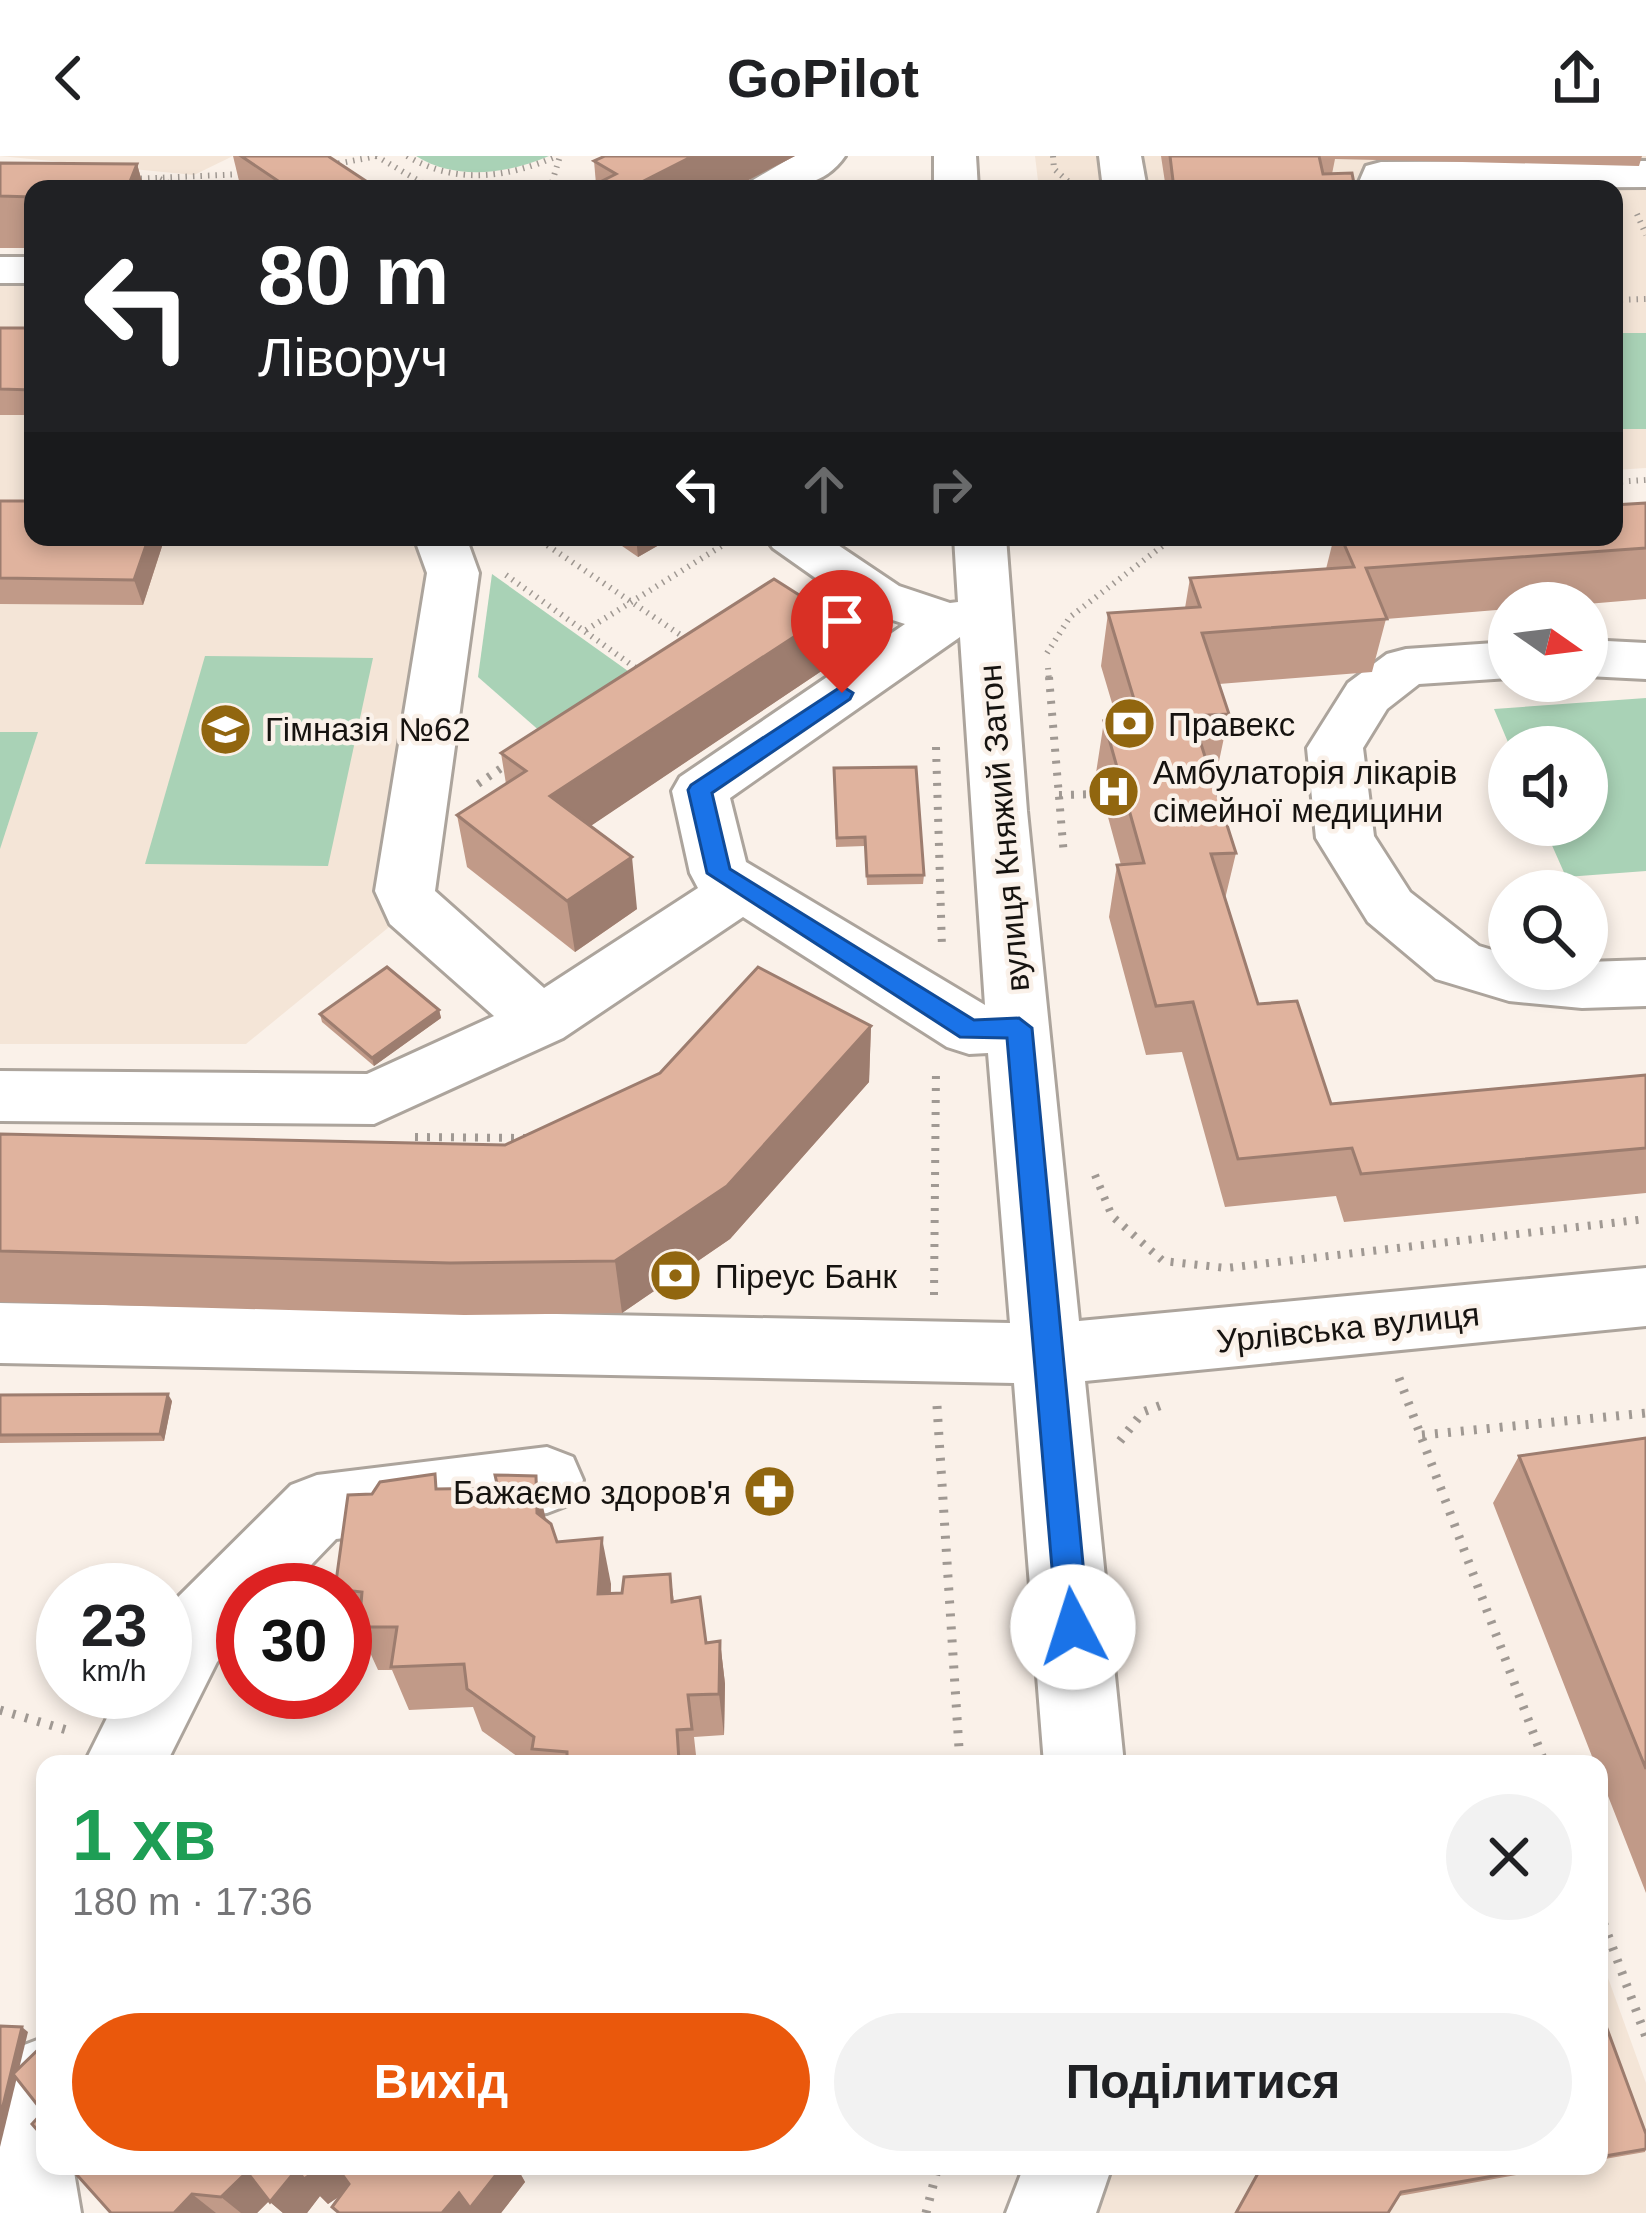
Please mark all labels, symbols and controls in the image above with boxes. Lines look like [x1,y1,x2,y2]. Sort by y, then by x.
icon: back [36,45,102,111]
icon: share [1544,45,1610,111]
text: GoPilot [727,48,919,108]
icon: left [60,228,216,384]
text: 80 m [258,228,449,322]
text: Ліворуч [258,327,448,387]
icon: left [665,456,731,522]
icon: ahead [791,456,857,522]
icon: right [917,456,983,522]
pin [791,570,893,693]
north arrow [1488,582,1608,702]
map controls [1488,582,1608,990]
icon: arrive [809,588,875,654]
street label: вулиця Княжий Затон [971,663,1036,993]
bank icon: Правекс [1101,696,1157,752]
school or university icon: Гімназія №62 [198,701,254,757]
place label: Правекс [1168,706,1295,743]
place label: Гімназія №62 [265,711,471,748]
button: sound [1488,726,1608,846]
place label: Амбулаторія лікарів сімейної медицини [1153,754,1457,829]
hospital icon: Амбулаторія лікарів сімейної медицини [1086,763,1142,819]
button: search [1488,870,1608,990]
bank icon: Піреус Банк [648,1248,704,1304]
place label: Піреус Банк [715,1258,897,1295]
street label: Урлівська вулиця [1215,1295,1481,1360]
pharmacy icon: Бажаємо здоров'я [742,1464,798,1520]
place label: Бажаємо здоров'я [453,1474,731,1511]
speed limit sign: 30 [216,1563,372,1719]
position arrow [1010,1564,1136,1690]
text: 23 [81,1592,147,1659]
text: km/h [81,1654,147,1687]
button: close [1446,1794,1572,1920]
text: 1 хв [72,1795,216,1875]
text: 180 m · 17:36 [72,1880,313,1923]
button: Вихід [72,2013,810,2151]
button: Поділитися [834,2013,1572,2151]

